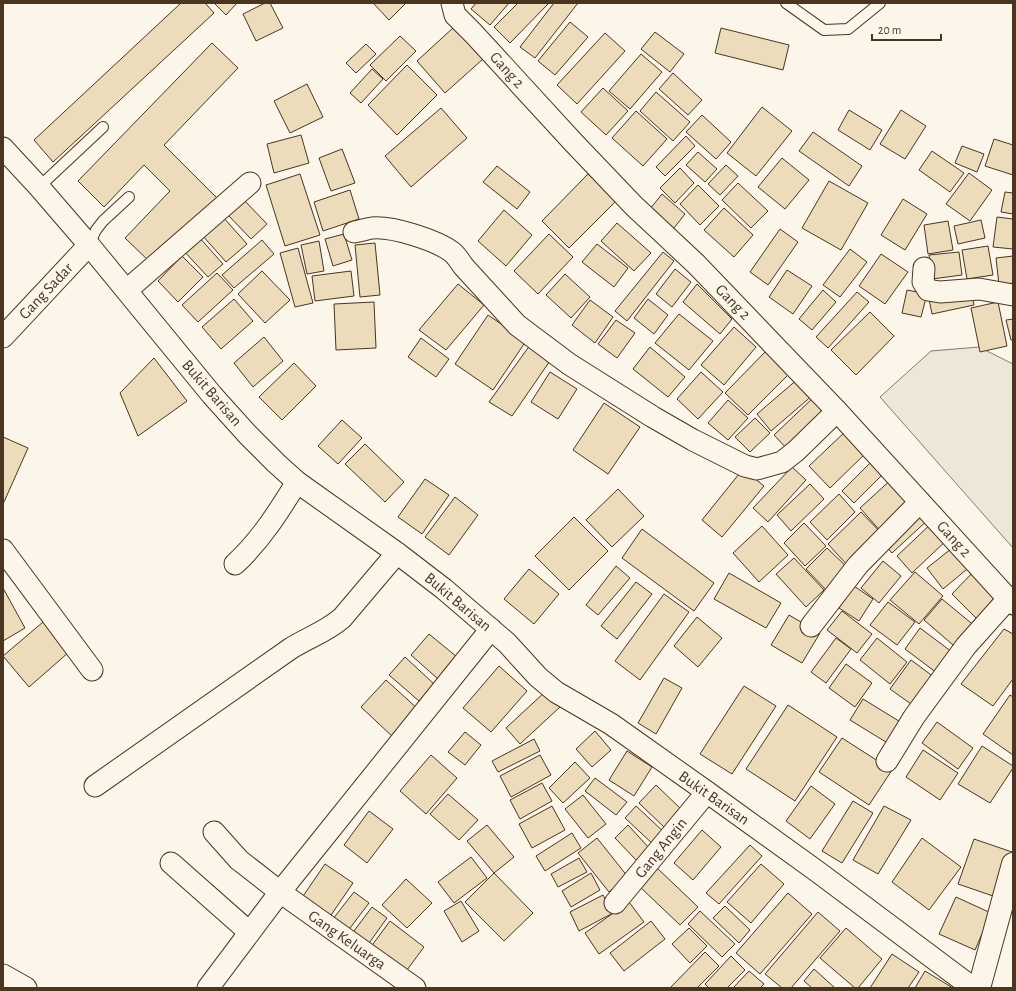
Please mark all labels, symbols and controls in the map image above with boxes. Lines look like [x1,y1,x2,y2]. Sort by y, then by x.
scale bar [872,16,941,42]
text: 20 m [878,24,901,36]
street label: Gang 2 [487,49,527,91]
street label: Gang Sadar [16,259,77,322]
street label: Gang 2 [712,281,754,323]
street label: Bukit Barisan [179,357,245,429]
street label: Gang 2 [934,518,974,560]
street label: Bukit Barisan [421,570,495,634]
street label: Bukit Barisan [676,768,752,828]
street label: Gang Angin [632,815,690,881]
street label: Gang Keluarga [305,907,389,973]

